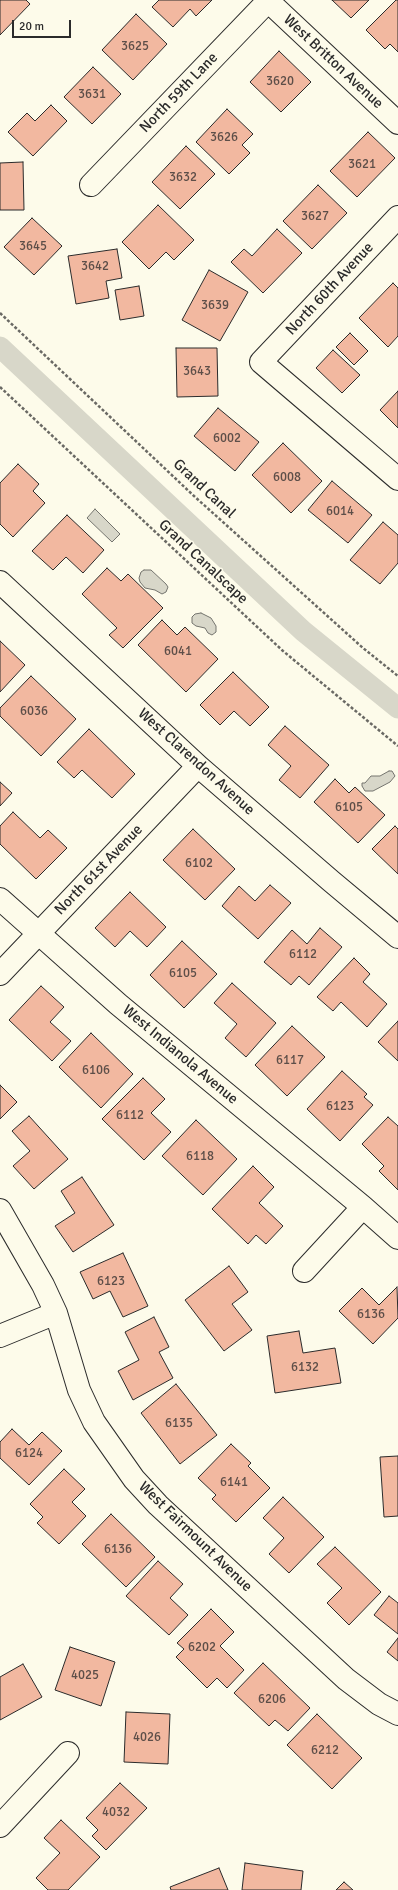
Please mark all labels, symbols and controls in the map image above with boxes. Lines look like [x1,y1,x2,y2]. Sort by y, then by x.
street label: West Britton Avenue [279,11,387,113]
scale bar [14,12,73,38]
text: 20 m [19,19,44,34]
house number: 3625 [121,39,149,55]
street label: North 59th Lane [136,49,222,137]
house number: 3620 [266,74,294,90]
house number: 3631 [78,87,106,103]
house number: 3626 [210,130,238,146]
house number: 3621 [348,157,376,173]
house number: 3632 [169,170,197,186]
house number: 3627 [301,209,329,225]
house number: 3645 [19,239,47,255]
street label: North 60th Avenue [282,239,378,339]
house number: 3642 [81,259,109,275]
house number: 3639 [201,298,229,314]
house number: 3643 [183,364,211,380]
house number: 6002 [213,431,241,447]
street label: Grand Canal [169,456,239,522]
house number: 6008 [273,470,301,486]
house number: 6014 [326,504,354,520]
street label: Grand Canalscape [155,516,251,608]
house number: 6041 [164,644,192,660]
house number: 6036 [20,704,48,720]
street label: West Clarendon Avenue [134,705,258,819]
house number: 6105 [335,800,363,816]
street label: North 61st Avenue [51,821,147,919]
house number: 6102 [185,856,213,872]
house number: 6112 [289,947,317,963]
house number: 6105 [169,966,197,982]
street label: West Indianola Avenue [119,1001,241,1109]
house number: 6117 [276,1053,304,1069]
house number: 6106 [82,1063,110,1079]
house number: 6123 [326,1099,354,1115]
house number: 6112 [116,1108,144,1124]
house number: 6118 [186,1149,214,1165]
house number: 6123 [97,1274,125,1290]
house number: 6136 [357,1307,385,1323]
house number: 6132 [291,1360,319,1376]
house number: 6135 [165,1416,193,1432]
house number: 6124 [15,1446,43,1462]
house number: 6141 [220,1475,248,1491]
street label: West Fairmount Avenue [134,1478,256,1596]
house number: 6136 [104,1542,132,1558]
house number: 6202 [188,1640,216,1656]
house number: 4025 [71,1668,99,1684]
house number: 6206 [258,1692,286,1708]
house number: 4026 [133,1730,161,1746]
house number: 6212 [311,1743,339,1759]
house number: 4032 [102,1805,130,1821]

